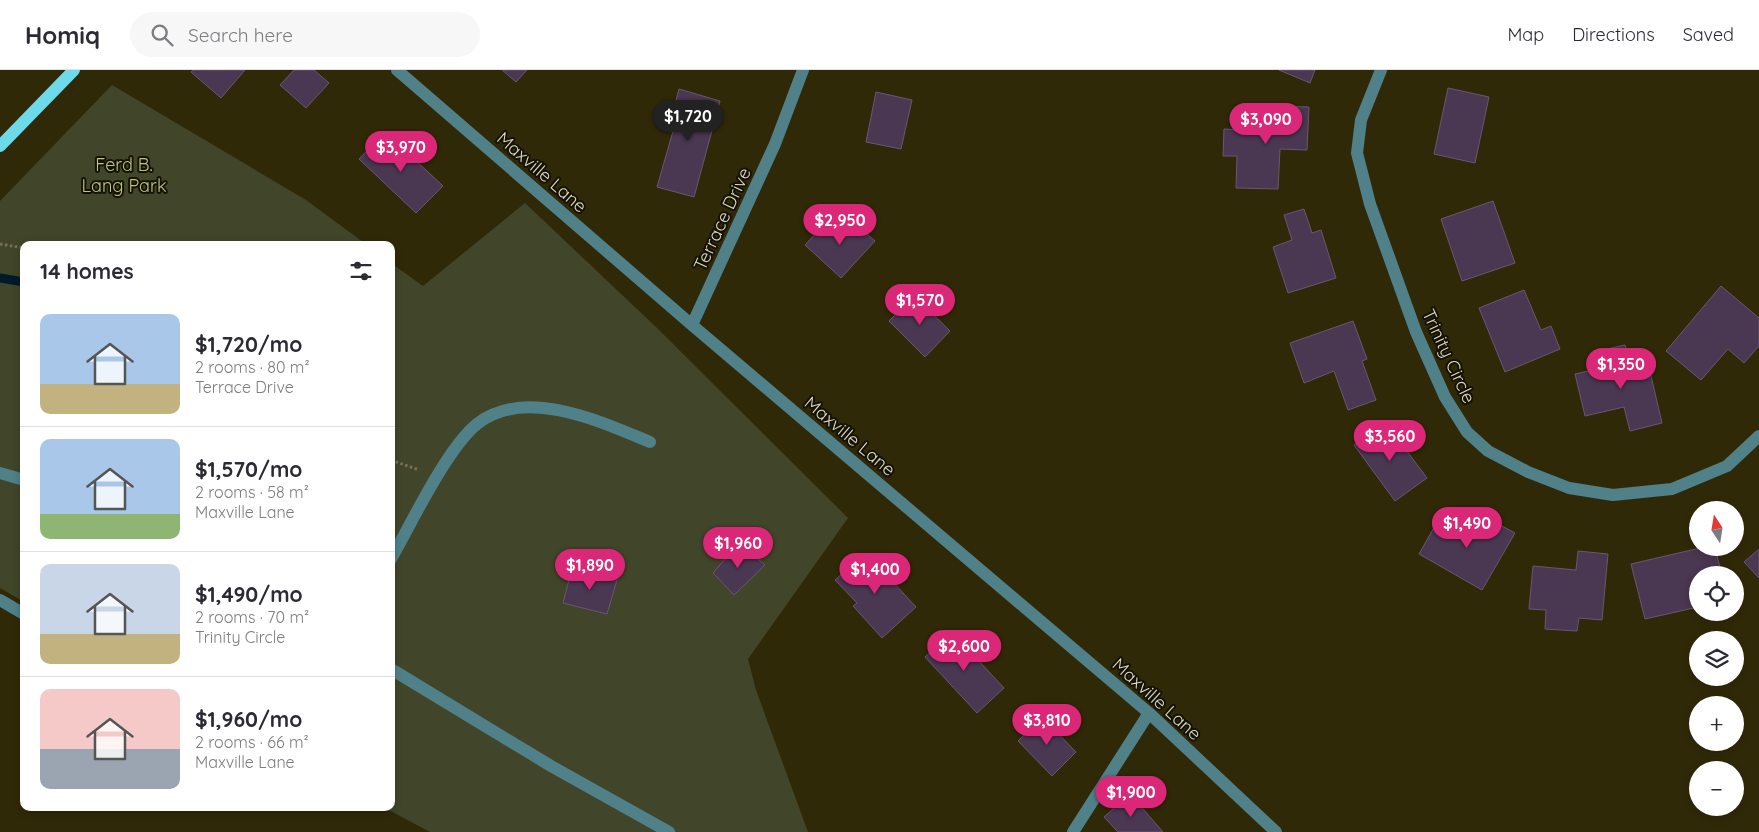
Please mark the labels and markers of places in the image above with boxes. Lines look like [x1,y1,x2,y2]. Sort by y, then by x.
pin: $1,720 [647,100,729,142]
pin: $3,090 [1225,102,1307,145]
pin: $3,970 [360,131,442,173]
pin: $2,950 [799,204,881,246]
pin: $1,570 [879,284,961,326]
pin: $1,350 [1580,348,1662,390]
pin: $3,560 [1349,420,1431,462]
pin: $1,490 [1426,506,1508,549]
pin: $1,960 [697,526,779,569]
pin: $1,890 [549,548,631,591]
pin: $1,400 [834,552,916,595]
pin: $2,600 [923,630,1005,672]
pin: $3,810 [1006,704,1088,746]
pin: $1,900 [1090,776,1172,818]

